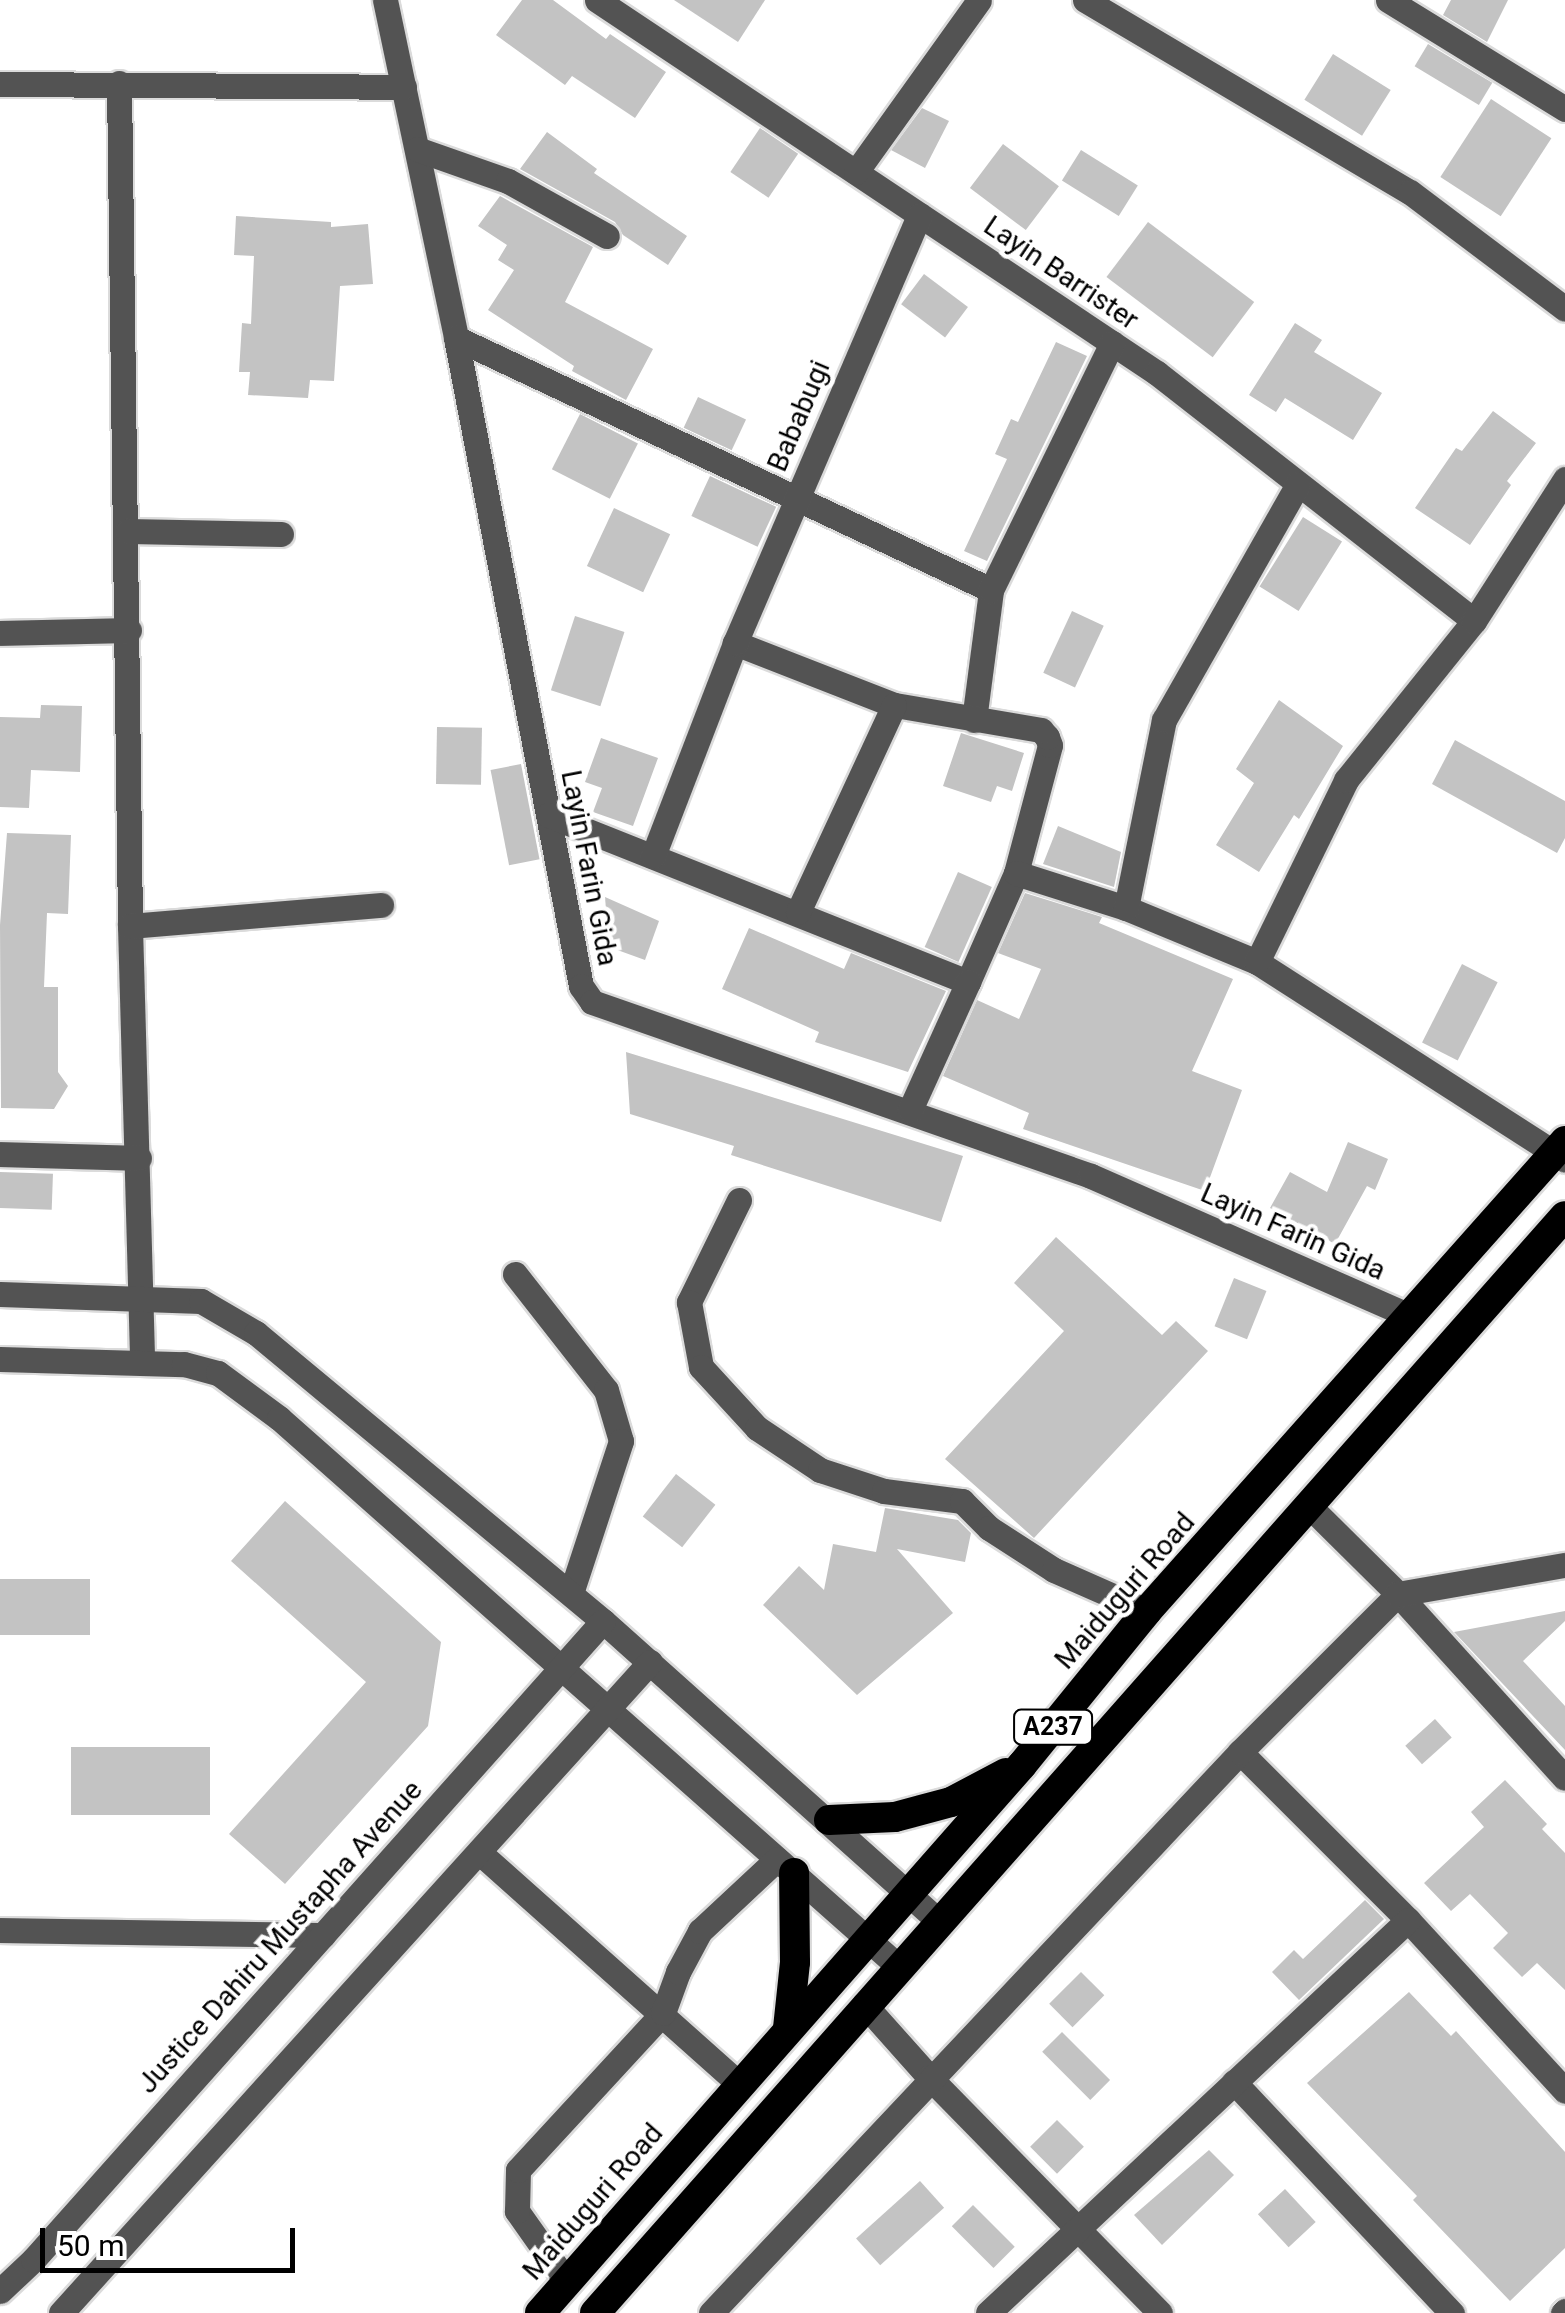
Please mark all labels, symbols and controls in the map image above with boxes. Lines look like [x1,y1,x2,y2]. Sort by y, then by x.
street label: Layin Barrister [977,209,1145,337]
street label: Bababugi [761,355,837,477]
street label: Layin Farin Gida [554,767,624,969]
street label: Layin Farin Gida [1196,1176,1390,1288]
street label: Maiduguri Road [1048,1506,1202,1676]
road number: A237 [1013,1707,1093,1747]
street label: Justice Dahiru Mustapha Avenue [131,1774,429,2100]
street label: Maiduguri Road [516,2117,670,2287]
scale bar [45,2208,300,2270]
text: 50 m [57,2228,124,2263]

